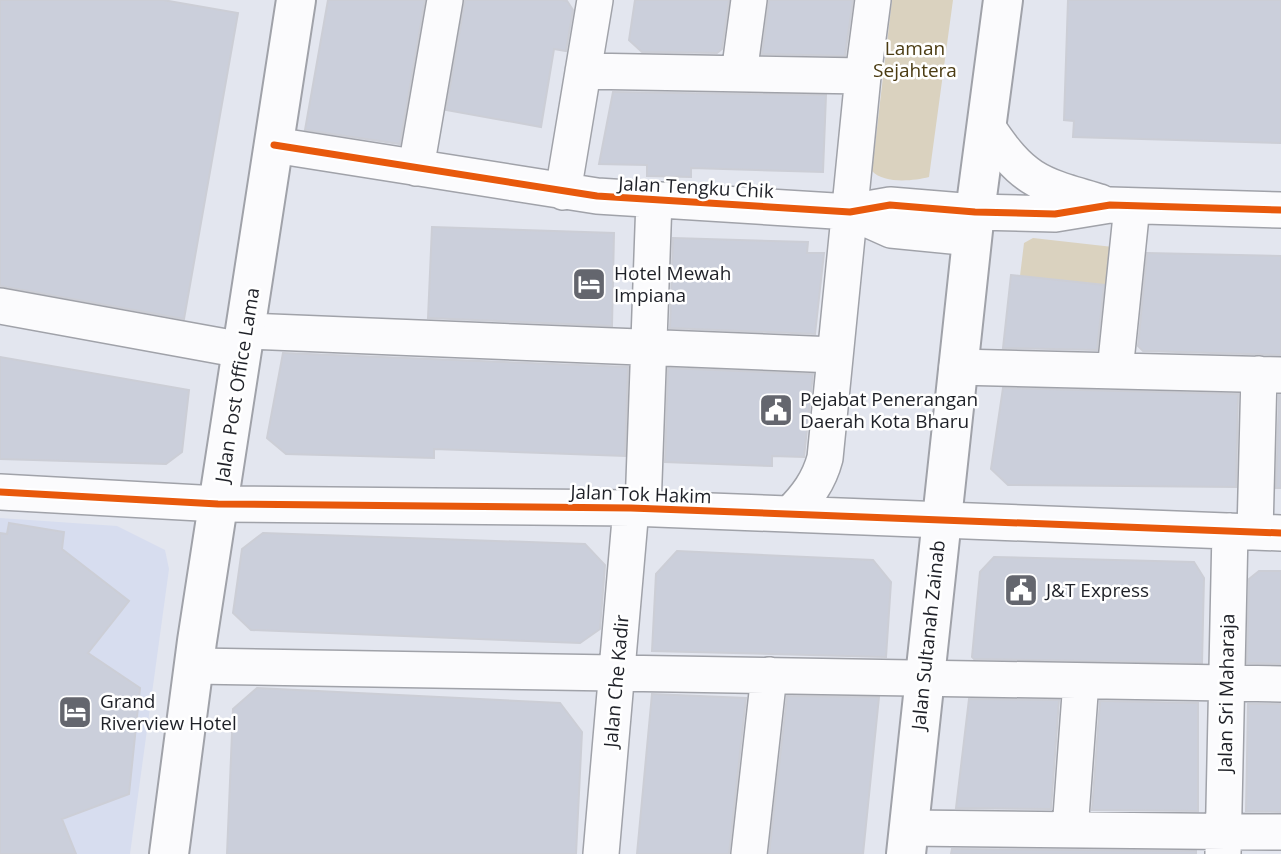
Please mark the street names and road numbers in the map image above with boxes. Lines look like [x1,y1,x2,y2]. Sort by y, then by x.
street label: Jalan Tengku Chik [616,170,774,204]
street label: Jalan Post Office Lama [208,286,265,486]
street label: Jalan Tok Hakim [568,478,712,509]
street label: Jalan Sultanah Zainab [905,539,951,733]
street label: Jalan Che Kadir [597,613,635,750]
street label: Jalan Sri Maharaja [1212,613,1240,775]

